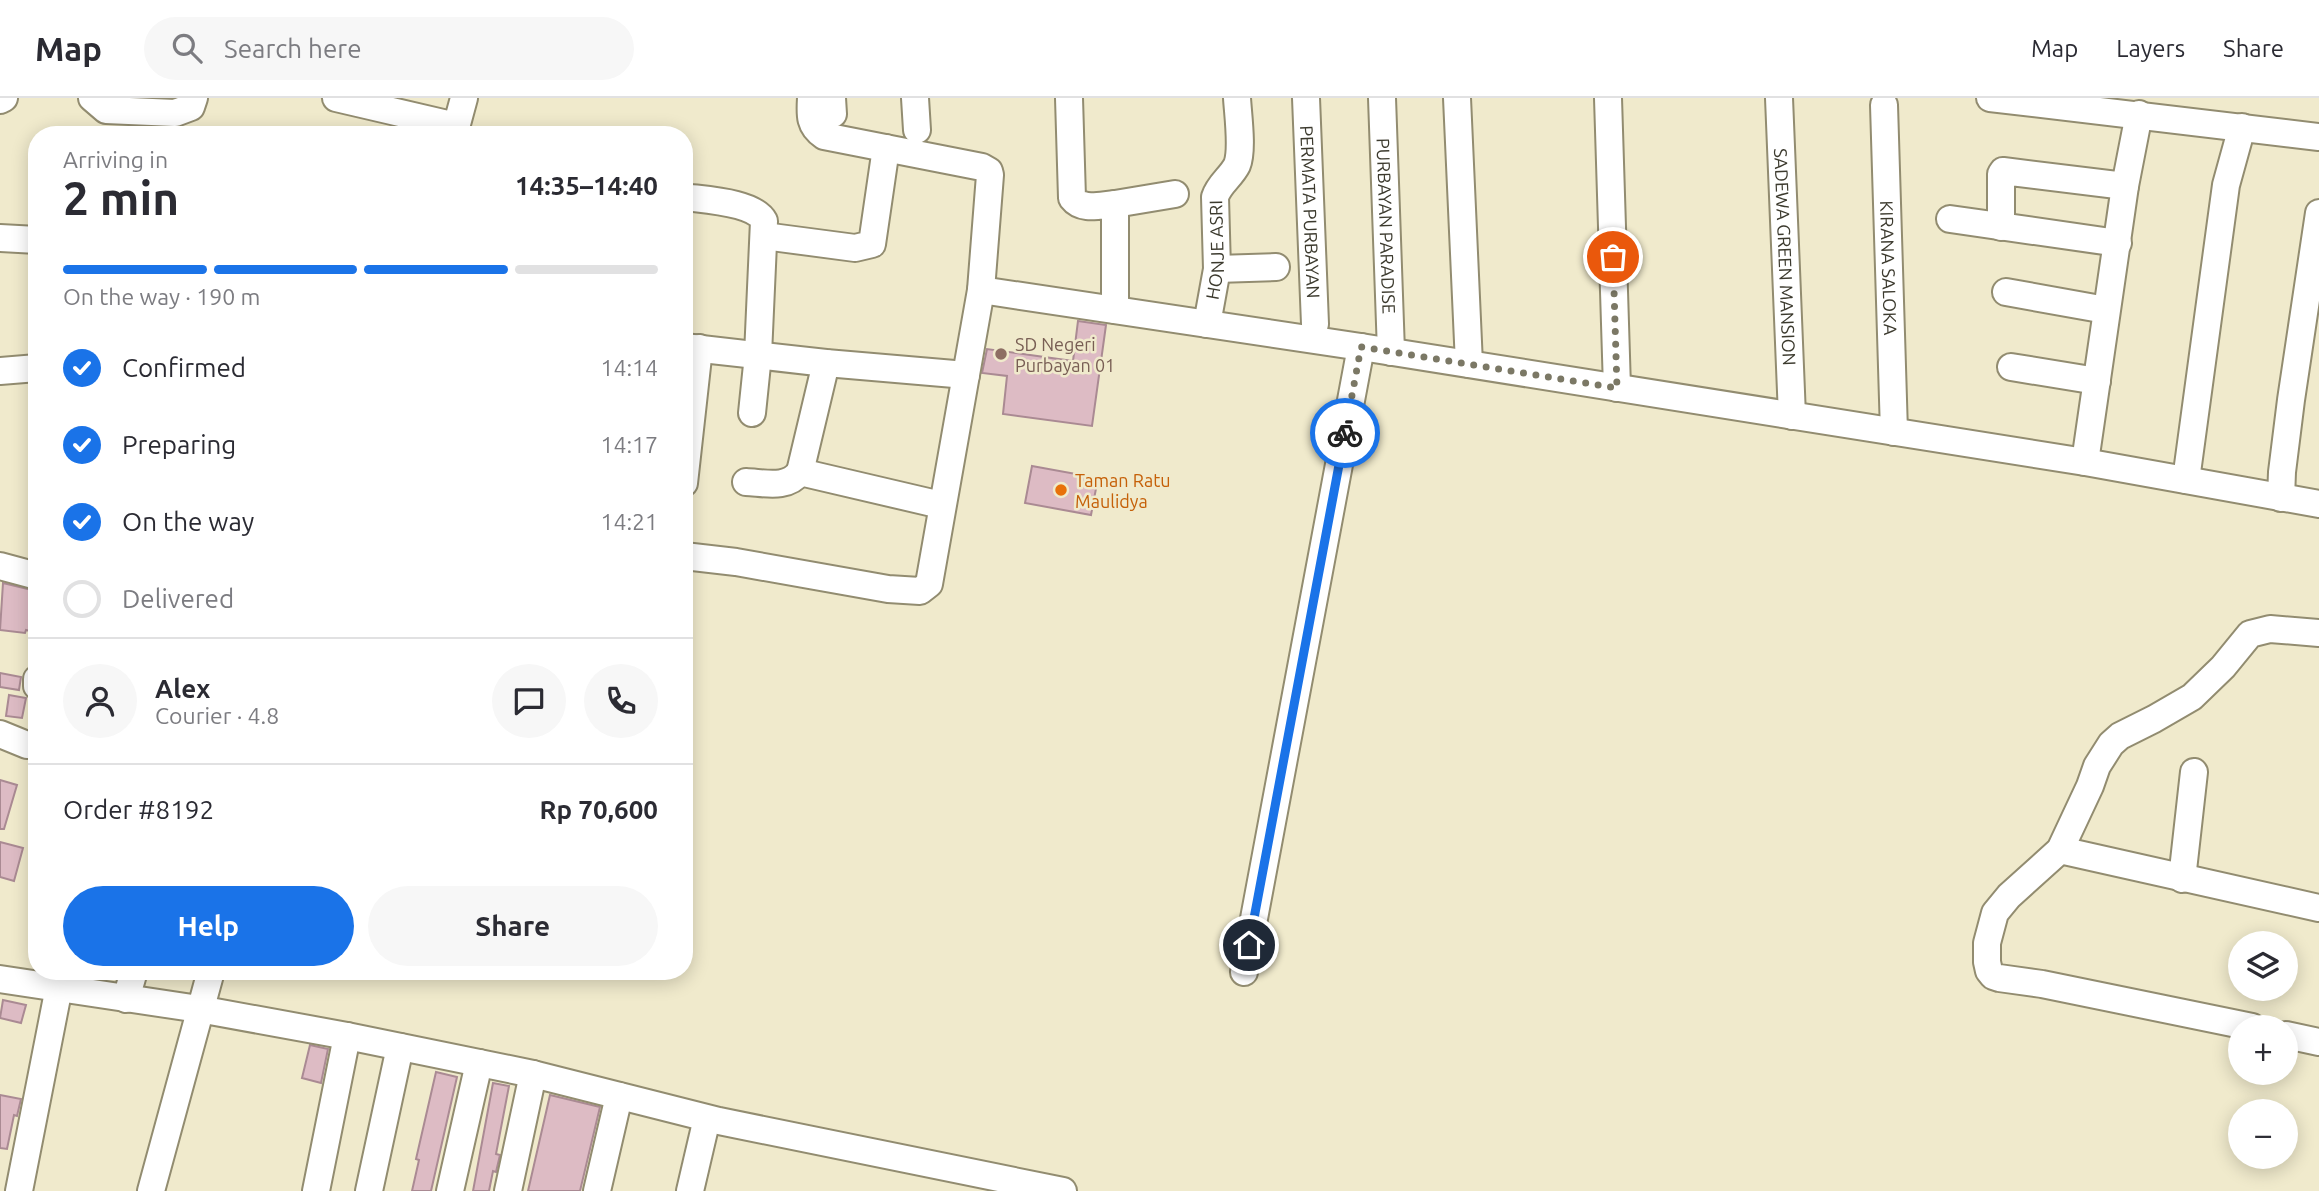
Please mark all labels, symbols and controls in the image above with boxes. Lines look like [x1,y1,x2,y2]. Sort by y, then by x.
search box [144,17,634,80]
icon: search [168,29,206,67]
text: Map [35,30,102,67]
text: Search here [224,34,362,63]
text: Map [2031,35,2078,62]
text: Layers [2116,35,2185,62]
text: Share [2223,35,2284,62]
street label: PERMATA PURBAYAN [1297,125,1324,299]
street label: PURBAYAN PARADISE [1373,138,1400,314]
text: Arriving in [63,147,168,172]
street label: SADEWA GREEN MANSION [1771,148,1800,366]
text: 14:35–14:40 [515,171,658,200]
text: 2 min [63,172,179,224]
street label: HONJE ASRI [1202,200,1227,301]
street label: KIRANA SALOKA [1877,200,1901,336]
pin [1583,227,1643,287]
icon: bag [1594,238,1632,276]
text: On the way · 190 m [63,284,260,309]
place label: SD Negeri Purbayan 01 [1015,334,1115,375]
marker: SD Negeri Purbayan 01 [993,346,1009,362]
icon: check [63,349,101,387]
text: Confirmed [122,353,246,382]
text: 14:14 [600,355,658,380]
courier [1310,398,1380,468]
icon: bike [1326,414,1364,452]
icon: check [63,426,101,464]
text: Preparing [122,430,236,459]
text: 14:17 [600,432,658,457]
place label: Taman Ratu Maulidya [1075,470,1171,511]
marker: Taman Ratu Maulidya [1053,482,1069,498]
icon: check [63,503,101,541]
text: On the way [122,507,254,536]
text: 14:21 [600,509,658,534]
text: Delivered [122,584,234,613]
button: person [63,664,137,738]
button: chat [492,664,566,738]
button: phone [584,664,658,738]
text: Alex [155,674,210,703]
text: Courier · 4.8 [155,703,279,728]
text: Order #8192 [63,795,214,824]
text: Rp 70,600 [539,795,658,824]
button: Help [63,886,354,966]
button: Share [368,886,658,966]
pin [1219,915,1279,975]
icon: home [1230,926,1268,964]
map controls [2228,931,2298,1169]
button: layers [2228,931,2298,1001]
button: + [2228,1015,2298,1085]
button: − [2228,1099,2298,1169]

